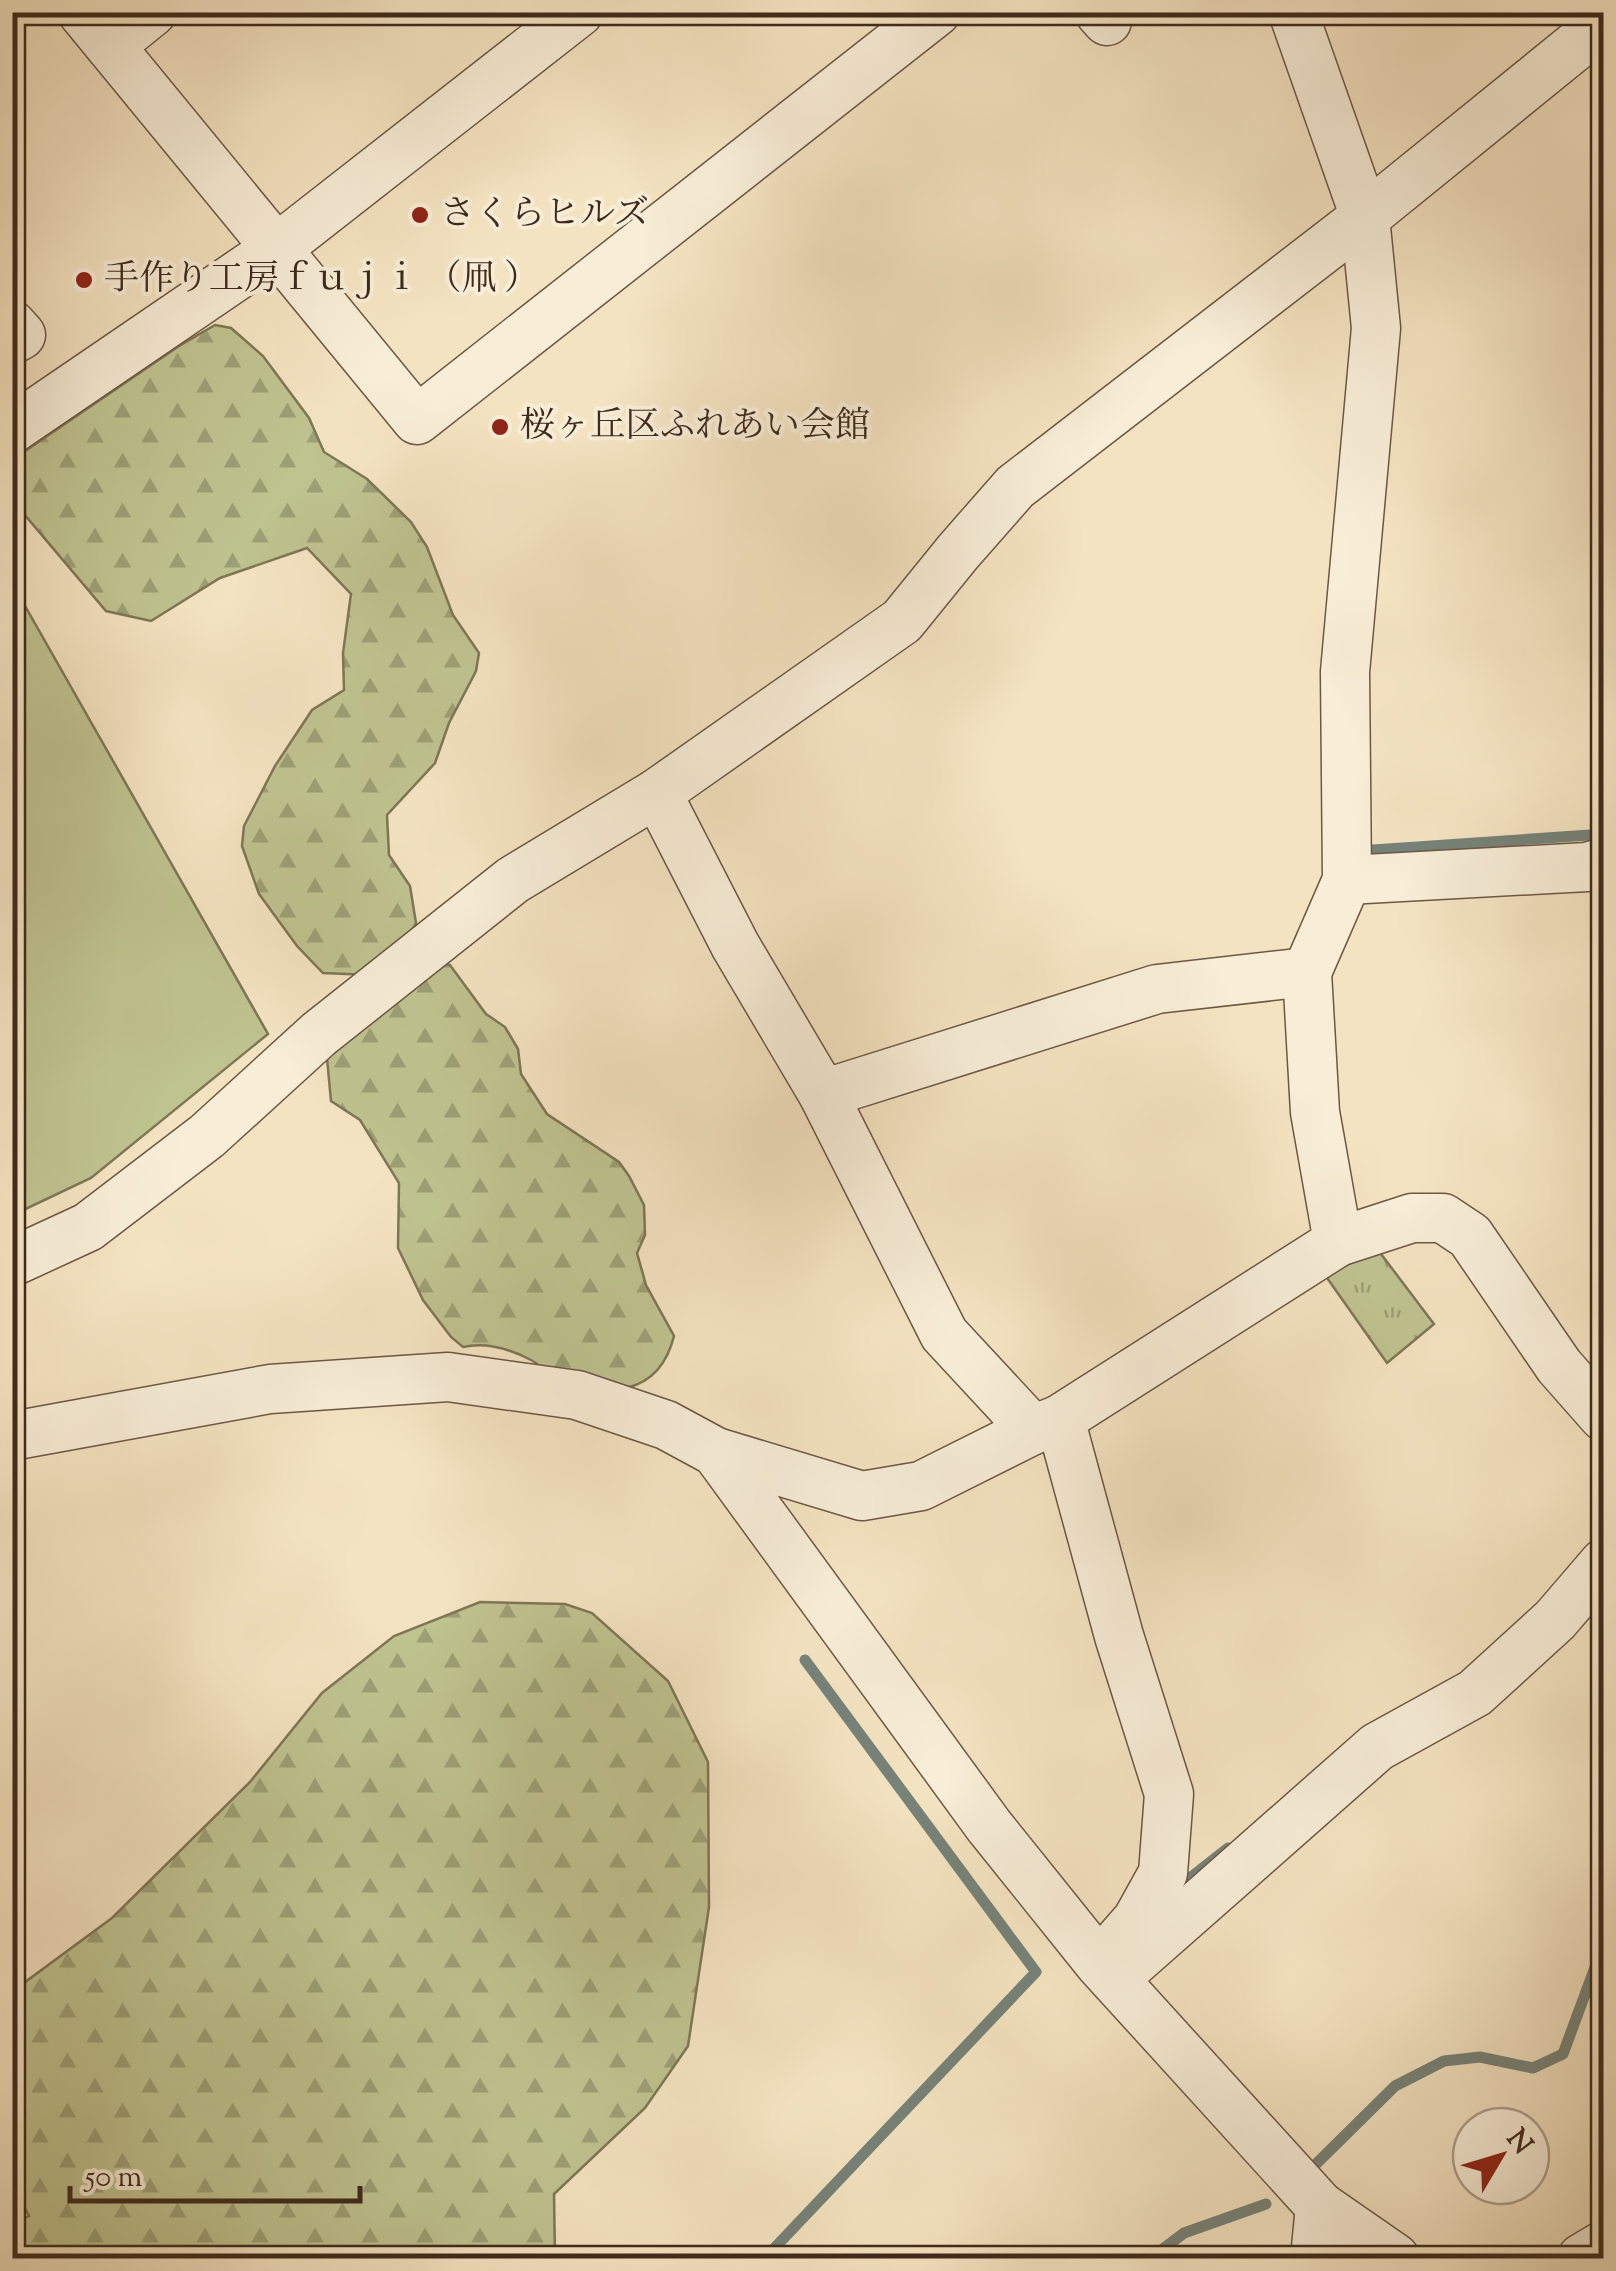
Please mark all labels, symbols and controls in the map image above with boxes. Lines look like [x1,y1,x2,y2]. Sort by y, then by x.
place label: さくらヒルズ [440,190,649,241]
marker: さくらヒルズ [409,204,431,226]
place label: 手作り工房ｆｕｊｉ （凧 ） [104,255,539,306]
marker: 手作り工房ｆｕｊｉ （凧 ） [73,269,95,291]
place label: 桜ヶ丘区ふれあい会館 [520,402,870,453]
marker: 桜ヶ丘区ふれあい会館 [489,416,511,438]
north arrow [1451,2106,1551,2206]
text: N [1496,2121,1541,2164]
scale bar [70,2141,360,2203]
text: 50 m [83,2157,143,2200]

